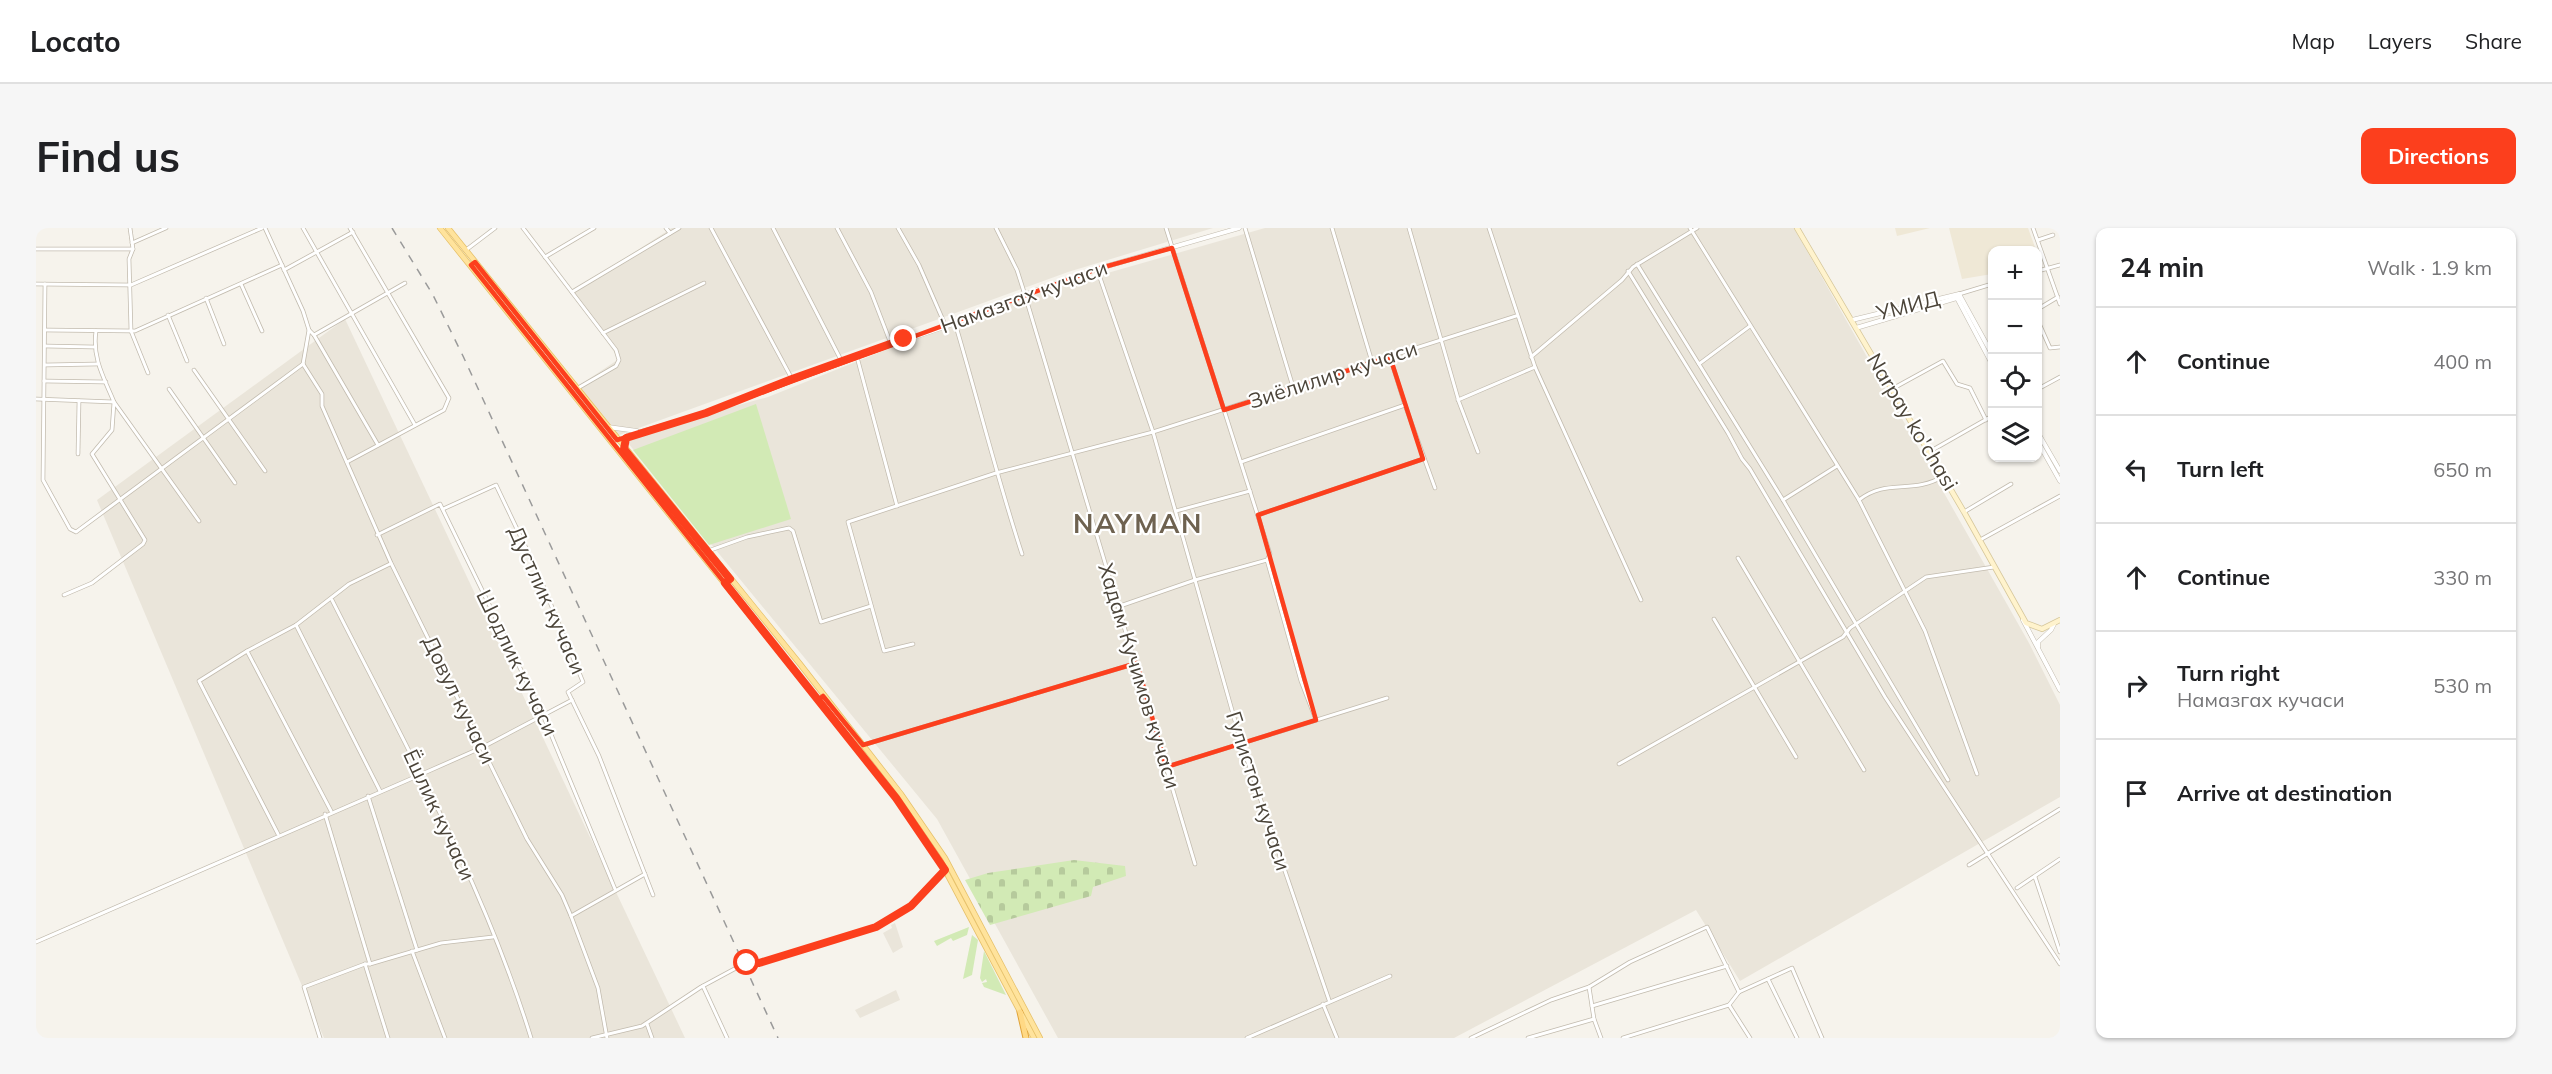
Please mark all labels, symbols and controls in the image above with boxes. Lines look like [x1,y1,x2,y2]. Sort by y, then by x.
text: Locato [30,24,121,59]
text: Map [2292,28,2335,54]
text: Layers [2368,28,2432,54]
text: Share [2465,28,2522,54]
button: Directions [2361,128,2516,184]
text: Find us [36,130,180,183]
map controls [1988,246,2042,462]
button: + [1988,246,2042,300]
text: 24 min [2120,251,2204,284]
street label: Намазгах кучаси [937,254,1111,338]
text: Walk · 1.9 km [2367,255,2492,280]
street label: УМИД [1872,285,1942,326]
button: − [1988,300,2042,354]
route end [890,325,916,351]
street label: Зиёлилир кучаси [1245,334,1420,414]
icon: ahead [2120,345,2153,378]
text: Continue [2177,347,2270,375]
street label: Narpay ko'chasi [1862,348,1964,495]
text: 400 m [2433,349,2492,374]
button: locate [1988,354,2042,408]
button: layers [1988,408,2042,462]
icon: left [2120,453,2153,486]
text: Turn left [2177,455,2264,483]
text: 650 m [2433,457,2492,482]
district label: NAYMAN [1073,506,1203,540]
street label: Дустлик кучаси [504,521,592,678]
street label: Хадам Кучимов кучаси [1093,560,1187,792]
icon: ahead [2120,561,2153,594]
text: Continue [2177,563,2270,591]
text: 330 m [2433,565,2492,590]
street label: Шодлик кучаси [471,585,565,740]
street label: Довул кучаси [418,631,502,768]
text: Turn right [2177,659,2280,687]
icon: right [2120,669,2153,702]
text: 530 m [2433,673,2492,698]
text: Намазгах кучаси [2177,687,2345,712]
street label: Гулистон кучаси [1221,708,1297,874]
street label: Ёшлик кучаси [398,745,482,884]
icon: arrive [2120,777,2153,810]
text: Arrive at destination [2177,779,2392,807]
route start [733,949,759,975]

